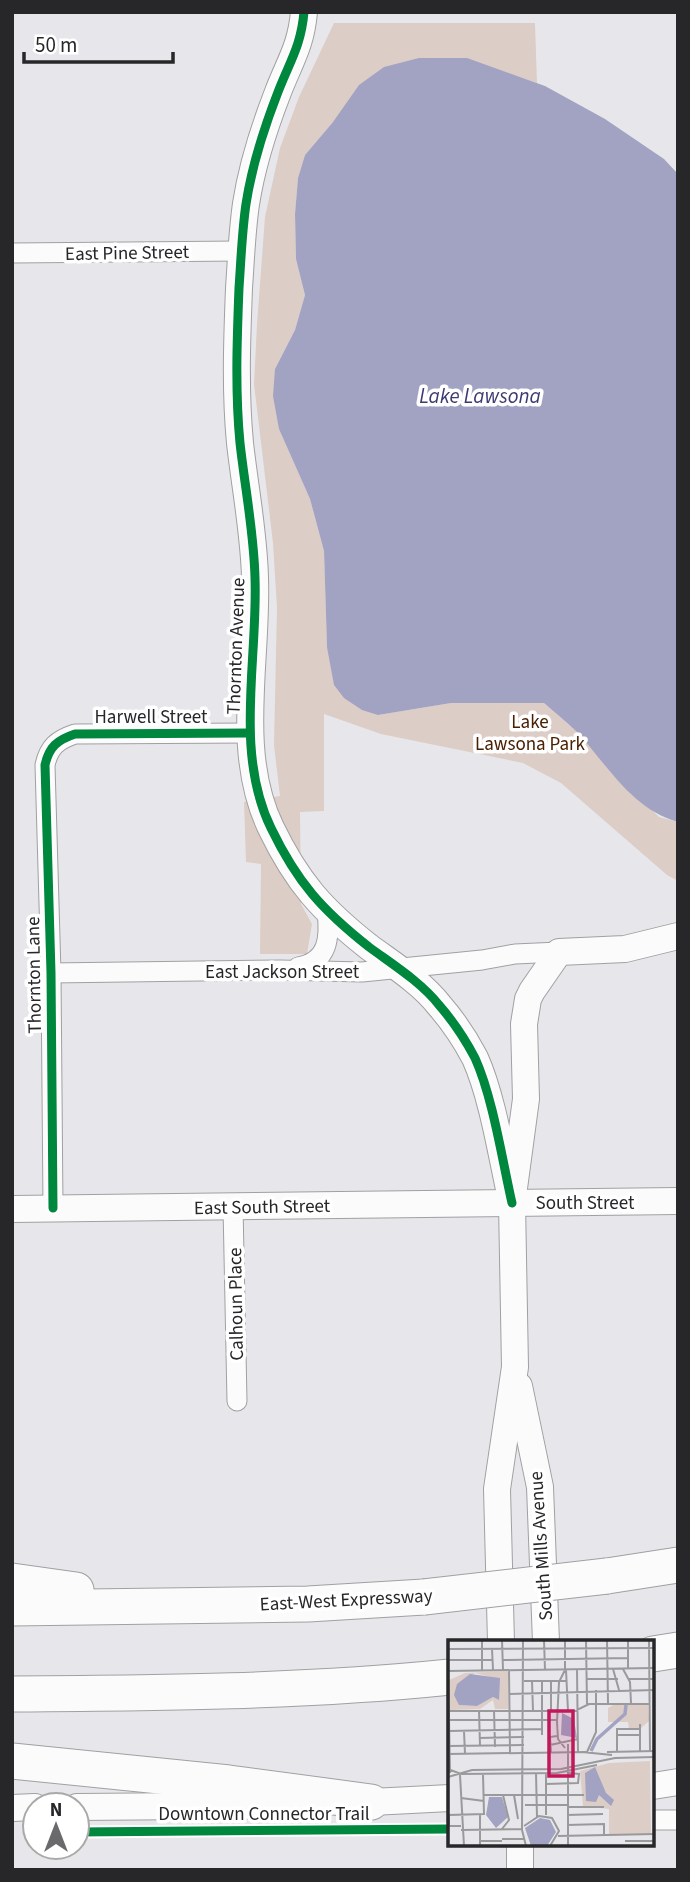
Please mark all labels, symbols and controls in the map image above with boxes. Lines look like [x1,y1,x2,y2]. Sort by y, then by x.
scale bar [24,21,173,65]
text: 50 m [35,30,77,60]
street label: East Pine Street [65,239,190,268]
water label: Lake Lawsona [419,381,541,411]
street label: Thornton Avenue [221,577,252,715]
street label: Harwell Street [94,704,208,731]
park label: Lake Lawsona Park [475,709,586,758]
street label: Thornton Lane [20,916,49,1034]
street label: East Jackson Street [205,959,360,986]
street label: South Street [536,1190,635,1217]
street label: East South Street [194,1193,331,1222]
street label: Calhoun Place [222,1247,251,1361]
street label: South Mills Avenue [523,1470,560,1622]
street label: East-West Expressway [259,1582,433,1619]
inset map [448,1640,655,1847]
north arrow [21,1791,91,1861]
text: N [50,1797,62,1824]
street label: Downtown Connector Trail [158,1801,370,1828]

